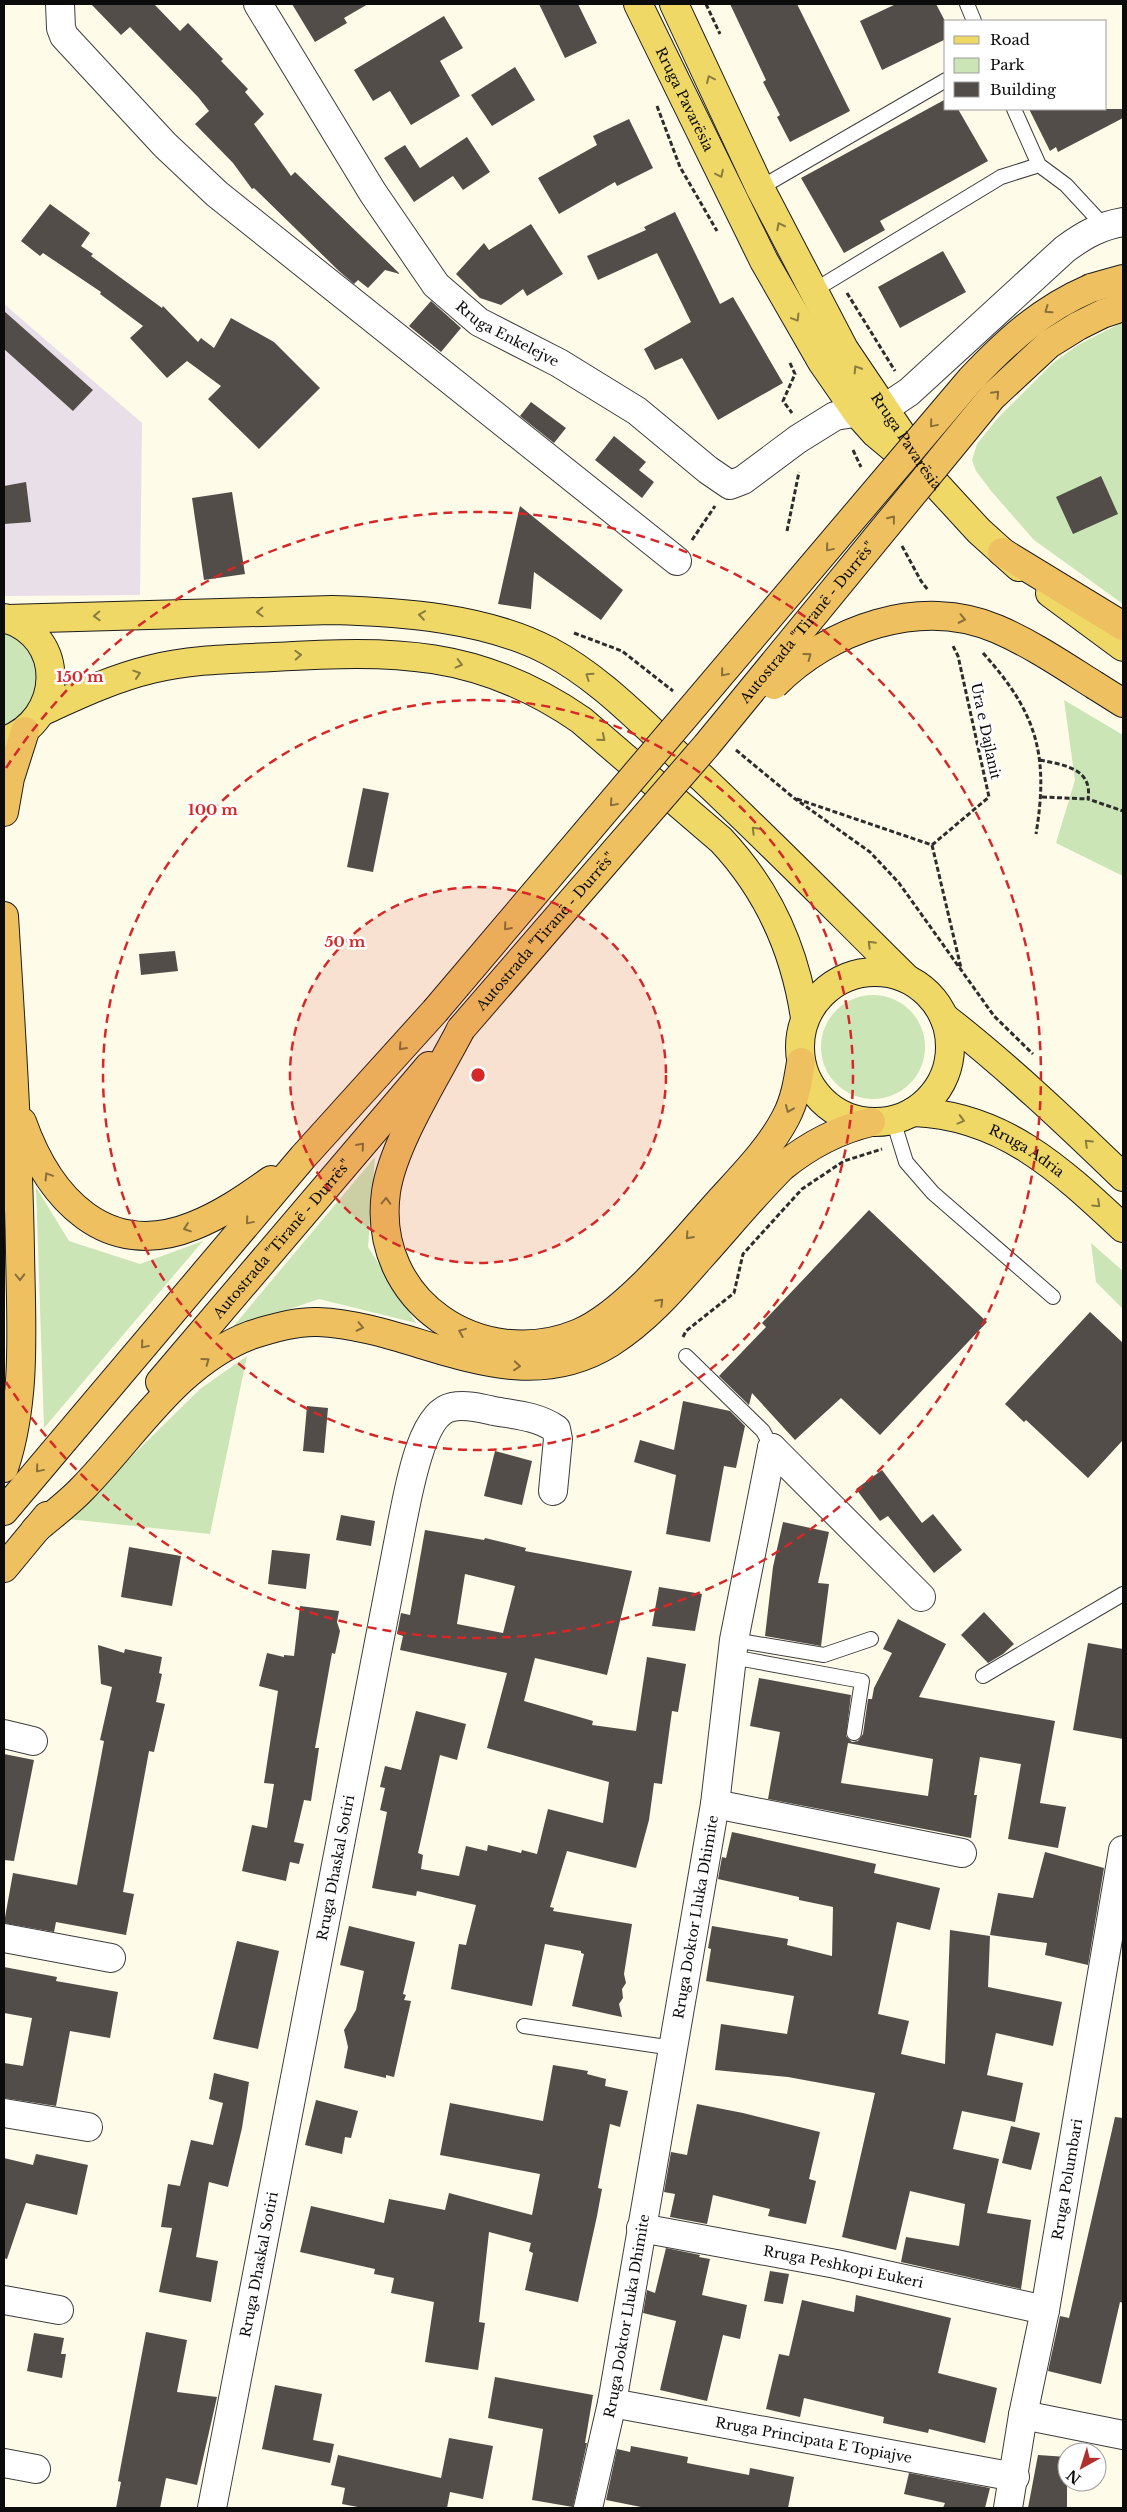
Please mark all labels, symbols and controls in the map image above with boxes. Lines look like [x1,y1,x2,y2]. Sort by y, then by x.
legend [944,20,1107,110]
text: Road [990,30,1030,49]
street label: Rruga Pavarësia [652,44,718,154]
text: Park [990,55,1026,74]
one-way arrow [705,75,716,84]
text: Building [990,80,1057,99]
one-way arrow [714,168,724,177]
one-way arrow [775,222,786,231]
street label: Rruga Enkelejve [452,297,562,370]
one-way arrow [1045,304,1054,313]
one-way arrow [789,312,799,321]
one-way arrow [854,365,863,374]
street label: Rruga Pavarësia [867,389,946,494]
one-way arrow [990,391,999,400]
one-way arrow [931,418,939,427]
one-way arrow [887,516,895,525]
street label: Autostrada "Tiranë - Durrës" [735,538,879,708]
one-way arrow [825,543,834,552]
one-way arrow [255,607,263,617]
one-way arrow [418,610,426,621]
one-way arrow [93,611,101,622]
one-way arrow [957,613,966,624]
one-way arrow [294,650,302,661]
one-way arrow [802,653,812,662]
one-way arrow [454,658,463,669]
text: 150 m [56,667,104,686]
one-way arrow [721,667,730,676]
one-way arrow [132,670,140,680]
one-way arrow [585,673,594,683]
street label: Ura e Dajlanit [967,681,1005,782]
one-way arrow [596,732,605,741]
one-way arrow [610,798,619,807]
text: 100 m [188,800,238,819]
one-way arrow [752,827,761,836]
street label: Autostrada "Tiranë - Durrës" [471,849,619,1015]
one-way arrow [504,921,513,930]
text: 50 m [325,932,366,951]
one-way arrow [868,941,877,950]
one-way arrow [399,1042,408,1051]
centre of rings [469,1066,487,1084]
one-way arrow [785,1104,796,1113]
one-way arrow [956,1114,964,1124]
street label: Rruga Adria [986,1121,1068,1181]
one-way arrow [1085,1140,1094,1149]
one-way arrow [355,1142,364,1151]
street label: Autostrada "Tiranë - Durrës" [208,1156,355,1323]
one-way arrow [45,1172,55,1181]
one-way arrow [381,1197,391,1204]
one-way arrow [1092,1198,1101,1207]
one-way arrow [246,1215,254,1224]
one-way arrow [183,1222,192,1232]
one-way arrow [686,1230,695,1239]
one-way arrow [15,1274,26,1282]
one-way arrow [655,1299,664,1308]
one-way arrow [355,1321,364,1332]
one-way arrow [458,1327,467,1338]
one-way arrow [140,1340,149,1349]
one-way arrow [201,1358,210,1367]
one-way arrow [513,1360,521,1371]
one-way arrow [35,1464,44,1473]
street label: Rruga Dhaskal Sotiri [313,1793,358,1942]
street label: Rruga Doktor Lluka Dhimite [669,1814,722,2020]
street label: Rruga Polumbari [1048,2117,1086,2241]
street label: Rruga Dhaskal Sotiri [236,2190,282,2339]
street label: Rruga Doktor Lluka Dhimite [600,2213,653,2420]
street label: Rruga Peshkopi Eukeri [762,2242,925,2292]
street label: Rruga Principata E Topiajve [714,2413,913,2467]
north arrow [1057,2442,1107,2492]
text: N [1063,2466,1085,2488]

